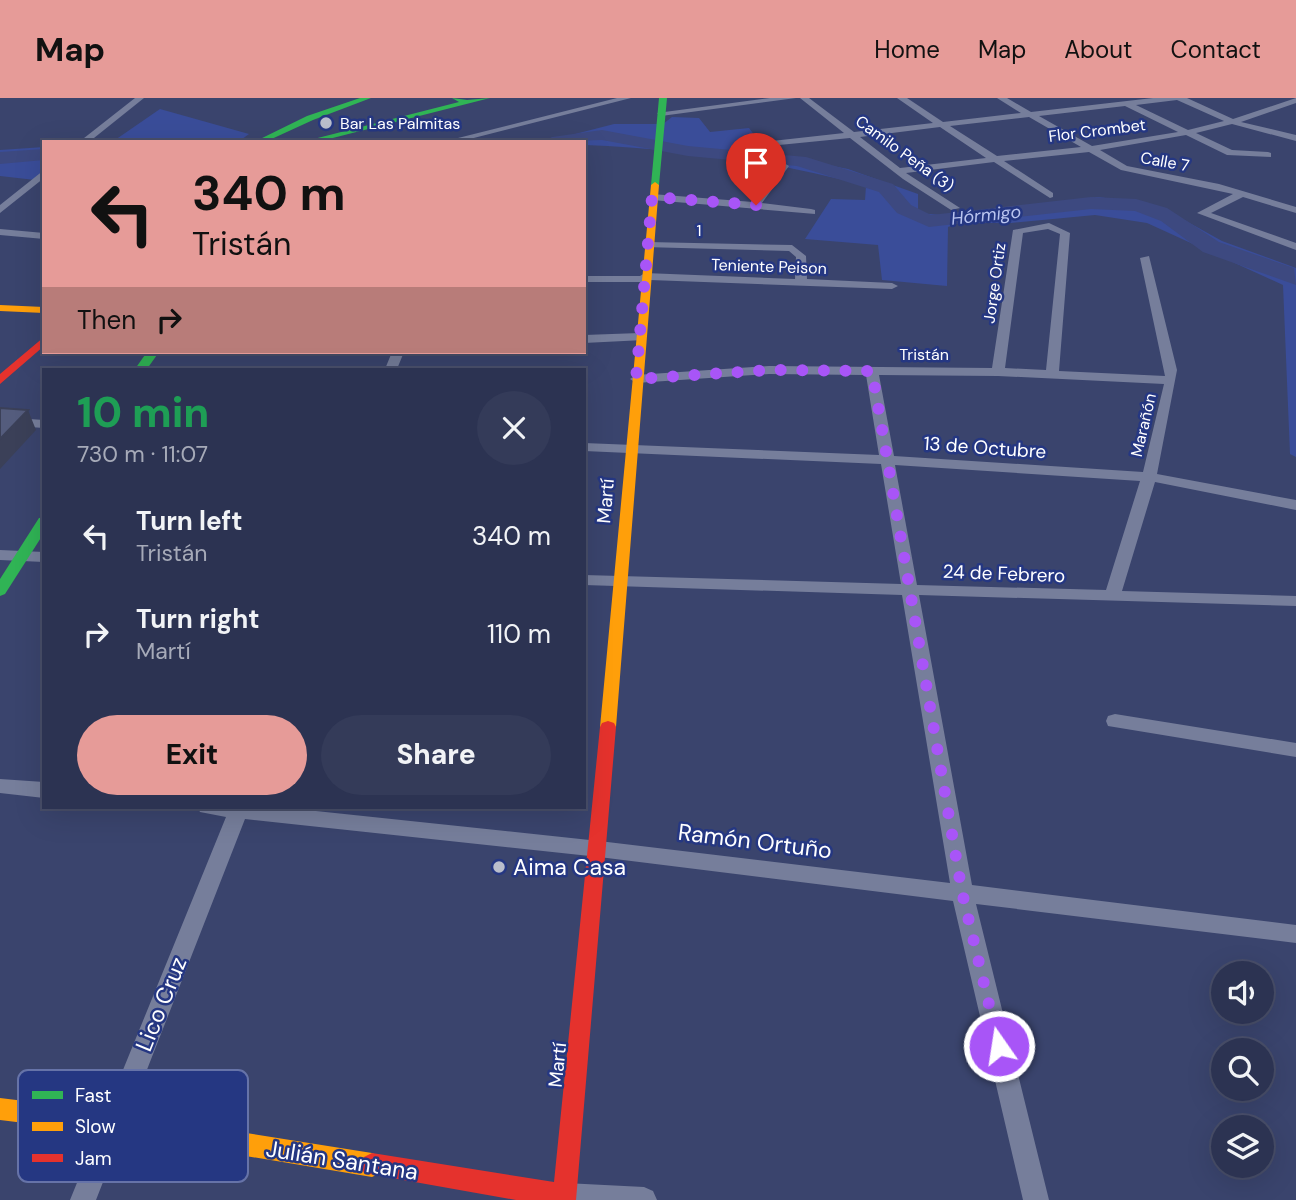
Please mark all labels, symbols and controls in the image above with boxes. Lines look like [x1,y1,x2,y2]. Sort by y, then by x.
text: Map [35,28,105,71]
text: Home [874,34,940,65]
text: Map [978,34,1026,65]
text: About [1064,34,1133,65]
text: Contact [1171,34,1261,65]
street label: Camilo Peña (3) [851,111,958,196]
place label: Bar Las Palmitas [340,113,460,134]
street label: Flor Crombet [1047,114,1147,147]
marker: Bar Las Palmitas [318,115,334,131]
pin [726,133,786,205]
icon: arrive [737,144,775,182]
street label: Calle 7 [1139,147,1191,176]
text: 340 m [192,161,346,225]
icon: left [77,168,168,259]
water label: Hórmigo [950,199,1022,231]
street label: 1 [697,220,702,241]
text: Tristán [192,223,291,265]
street label: Jorge Ortiz [978,242,1011,325]
street label: Teniente Peison [711,254,827,279]
icon: right [150,301,188,339]
text: Then [77,303,136,337]
street label: Tristán [899,344,949,365]
text: 10 min [77,385,209,440]
button: close [477,391,551,465]
street label: Marañón [1126,391,1161,459]
street label: 13 de Octubre [923,431,1047,464]
text: 730 m · 11:07 [77,439,208,469]
street label: Martí [591,477,620,525]
text: Turn left [136,504,243,538]
icon: left [77,517,115,555]
text: 340 m [472,519,551,553]
text: Tristán [136,538,207,568]
street label: 24 de Febrero [942,559,1066,588]
text: Turn right [136,602,260,636]
icon: right [77,615,115,653]
text: 110 m [487,617,551,651]
text: Martí [136,636,191,666]
button: Exit [77,715,307,795]
button: Share [321,715,551,795]
street label: Ramón Ortuño [676,817,834,865]
place label: Aima Casa [513,852,626,882]
marker: Aima Casa [491,859,507,875]
street label: Lico Cruz [128,952,194,1056]
map controls [1211,961,1274,1178]
button: sound [1211,961,1274,1024]
position arrow [962,1009,1036,1083]
button: search [1211,1038,1274,1101]
street label: Martí [543,1041,572,1089]
legend [18,1070,248,1182]
text: Fast [75,1083,111,1108]
text: Slow [75,1114,116,1139]
button: layers [1211,1115,1274,1178]
street label: Julián Santana [264,1133,420,1187]
text: Jam [75,1146,112,1171]

